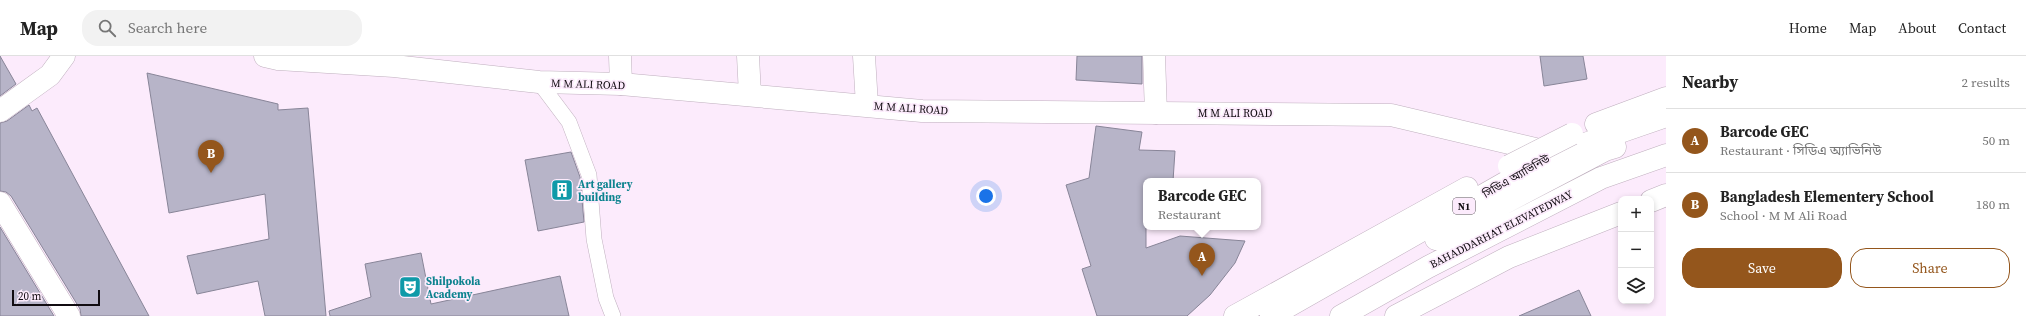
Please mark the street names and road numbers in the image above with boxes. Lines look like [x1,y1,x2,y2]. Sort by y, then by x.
street label: M M ALI ROAD [551,76,626,93]
street label: M M ALI ROAD [873,98,949,119]
street label: M M ALI ROAD [1198,106,1272,121]
street label: সিডিএ অ্যাভিনিউ [1479,151,1553,202]
street label: BAHADDARHAT ELEVATEDWAY [1427,187,1575,272]
road number: N1 [1453,198,1475,214]

